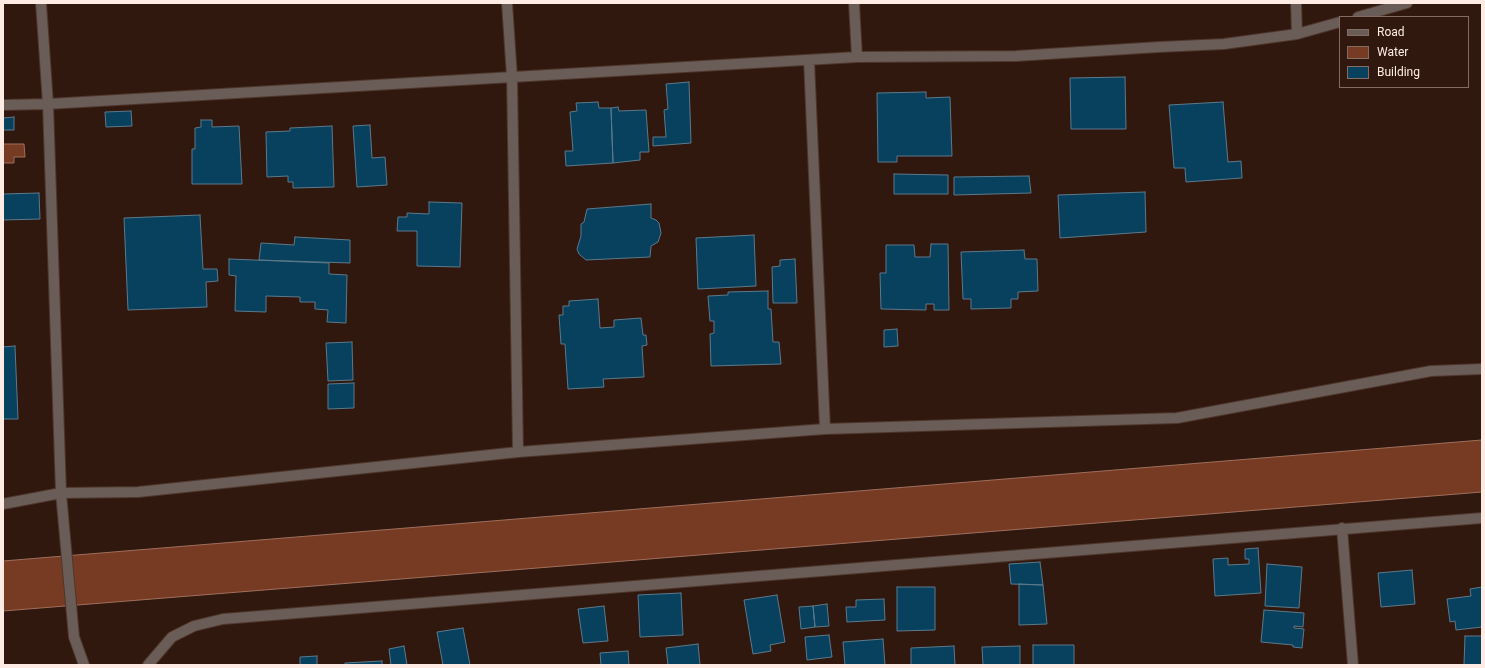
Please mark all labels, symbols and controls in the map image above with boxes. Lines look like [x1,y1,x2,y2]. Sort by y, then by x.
legend [1339,16,1469,88]
text: Road [1377,25,1405,39]
text: Water [1377,45,1408,59]
text: Building [1377,65,1420,79]

